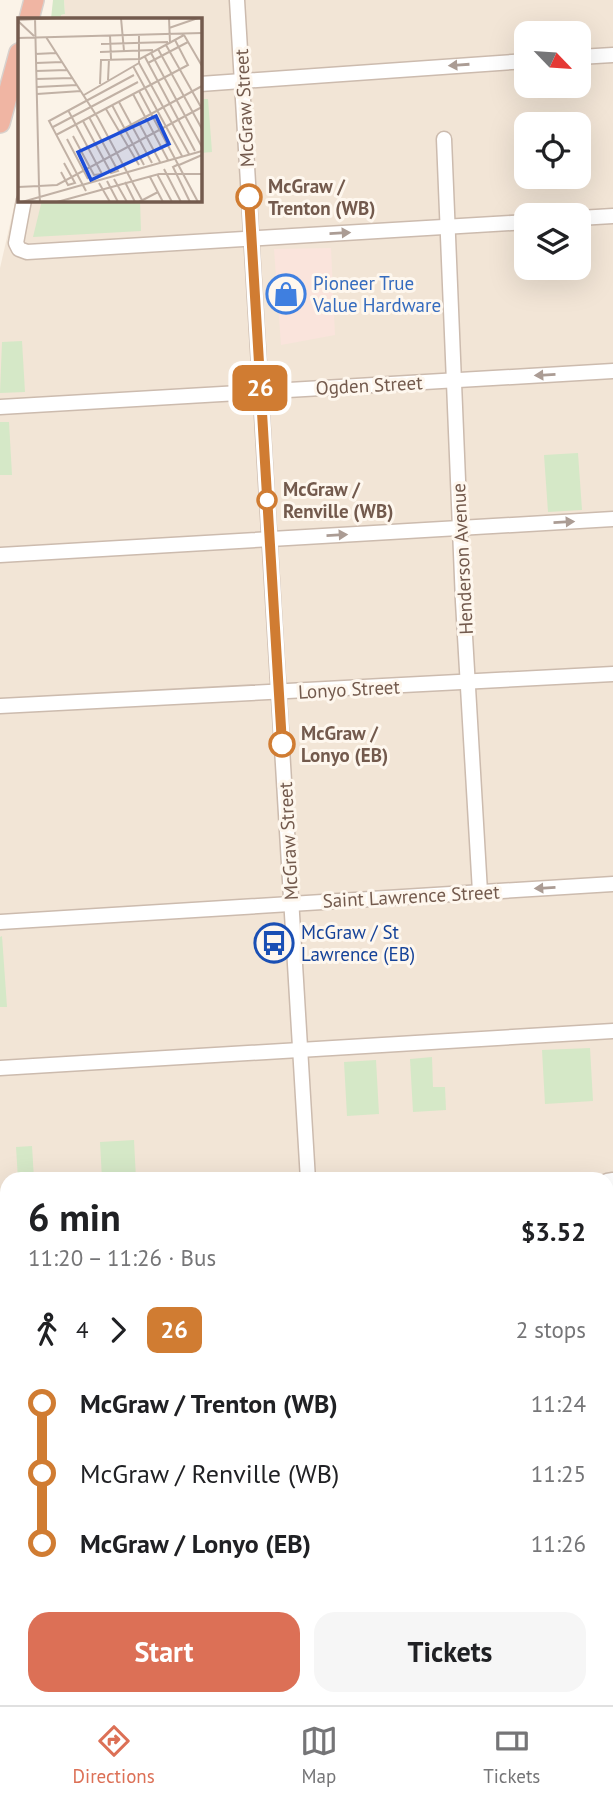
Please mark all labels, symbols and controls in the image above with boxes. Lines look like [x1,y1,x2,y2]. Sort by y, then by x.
inset map [18,18,201,201]
north arrow [514,21,592,98]
map controls [514,21,591,280]
street label: McGraw Street [229,48,259,168]
one-way arrow [447,60,469,71]
button: locate [514,112,591,189]
place label: McGraw / Trenton (WB) [268,174,375,220]
marker: McGraw / Trenton (WB) [236,184,262,210]
button: layers [514,203,591,280]
one-way arrow [330,227,352,238]
place label: Pioneer True Value Hardware [312,271,441,317]
shop icon: Pioneer True Value Hardware [265,273,307,315]
line badge: 26 [229,365,292,411]
one-way arrow [534,369,556,380]
street label: Ogden Street [315,370,424,400]
text: 26 [246,372,274,403]
place label: McGraw / Renville (WB) [283,477,393,523]
street label: Henderson Avenue [446,483,478,635]
marker: McGraw / Renville (WB) [257,490,277,510]
one-way arrow [553,516,575,527]
one-way arrow [326,529,348,540]
street label: Lonyo Street [298,674,401,704]
place label: McGraw / Lonyo (EB) [301,721,388,767]
marker: McGraw / Lonyo (EB) [269,731,295,757]
street label: McGraw Street [273,781,303,901]
street label: Saint Lawrence Street [322,879,501,913]
one-way arrow [534,883,556,894]
place label: McGraw / St Lawrence (EB) [301,920,415,966]
bus stop icon: McGraw / St Lawrence (EB) [253,922,295,964]
text: 6 min [28,1192,121,1241]
text: $3.52 [521,1215,586,1248]
text: 11:20 – 11:26 · Bus [28,1243,216,1272]
icon: walk [28,1311,66,1349]
icon: forward [99,1311,137,1349]
text: 26 [161,1314,188,1345]
text: 4 [76,1315,89,1344]
text: 2 stops [516,1315,586,1344]
text: McGraw / Trenton (WB) [80,1387,338,1420]
text: 11:24 [531,1389,586,1418]
text: McGraw / Renville (WB) [80,1457,339,1490]
text: 11:25 [531,1459,586,1488]
text: McGraw / Lonyo (EB) [80,1527,311,1560]
text: 11:26 [531,1529,586,1558]
button: Start [28,1612,300,1692]
button: Tickets [314,1612,586,1692]
tab: Directions [73,1722,155,1788]
tab: Map [300,1722,338,1788]
tab: Tickets [483,1722,540,1788]

